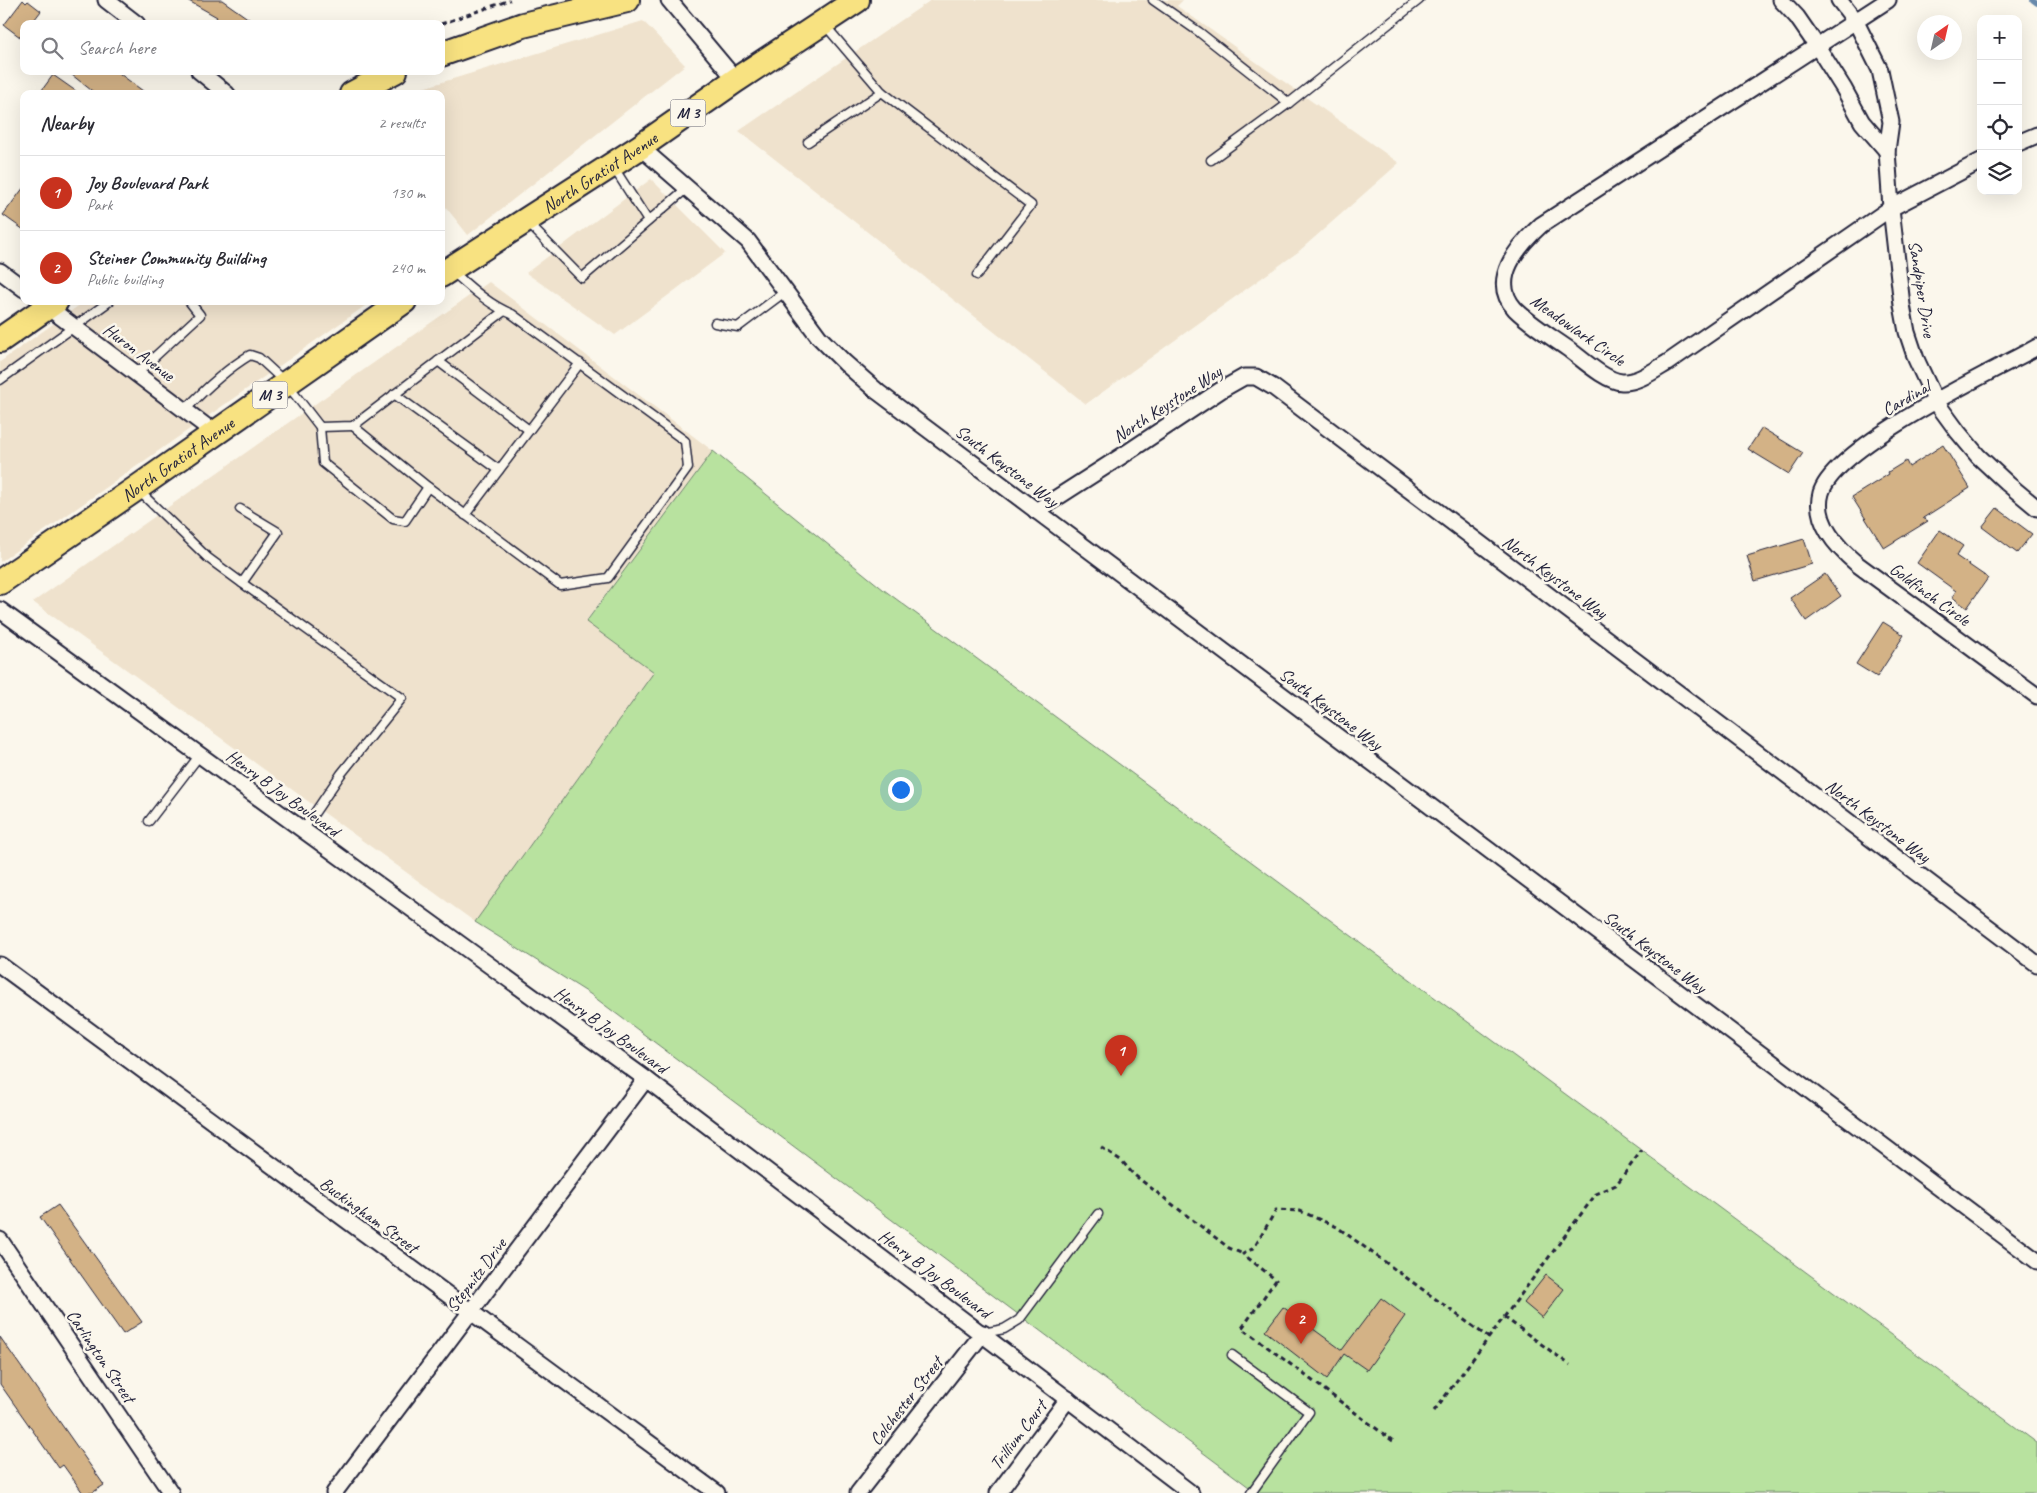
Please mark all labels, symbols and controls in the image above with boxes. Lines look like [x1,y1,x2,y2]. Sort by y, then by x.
north arrow [1917,15,1962,60]
map controls [1977,15,2022,195]
button: + [1977,15,2022,60]
search box [20,20,445,75]
icon: search [38,34,66,62]
text: Search here [78,36,155,60]
button: − [1977,60,2022,105]
road number: M 3 [670,100,706,126]
button: locate [1977,105,2022,150]
text: Nearby [40,110,93,136]
text: 2 results [378,113,425,133]
street label: North Gratiot Avenue [538,127,663,218]
button: layers [1977,150,2022,195]
text: Joy Boulevard Park [87,171,207,195]
text: 1 [52,183,60,203]
text: 130 m [391,183,425,203]
text: Park [87,195,112,215]
street label: Sandpiper Drive [1904,239,1941,340]
text: Steiner Community Building [87,246,266,270]
text: 2 [52,258,60,278]
text: 240 m [391,258,425,278]
text: Public building [87,270,163,290]
street label: Meadowlark Circle [1526,289,1631,371]
street label: Huron Avenue [99,318,180,387]
street label: North Keystone Way [1108,360,1227,447]
street label: Cardinal [1878,374,1936,420]
road number: M 3 [252,382,288,408]
street label: North Gratiot Avenue [117,412,239,506]
street label: South Keystone Way [951,420,1064,513]
street label: North Keystone Way [1498,530,1613,625]
street label: Goldfinch Circle [1885,557,1975,631]
street label: South Keystone Way [1275,663,1388,756]
street label: Henry B Joy Boulevard [222,744,346,843]
street label: North Keystone Way [1821,774,1936,869]
your location [888,777,914,803]
street label: South Keystone Way [1599,906,1712,999]
street label: Henry B Joy Boulevard [550,981,674,1080]
pin: 1 [1105,1035,1137,1076]
street label: Buckingham Street [316,1172,425,1260]
street label: Henry B Joy Boulevard [875,1225,998,1325]
street label: Stepnitz Drive [441,1233,512,1316]
pin: 2 [1285,1303,1317,1344]
street label: Carlington Street [62,1305,142,1409]
street label: Colchester Street [865,1350,949,1450]
street label: Trillium Court [985,1394,1053,1474]

